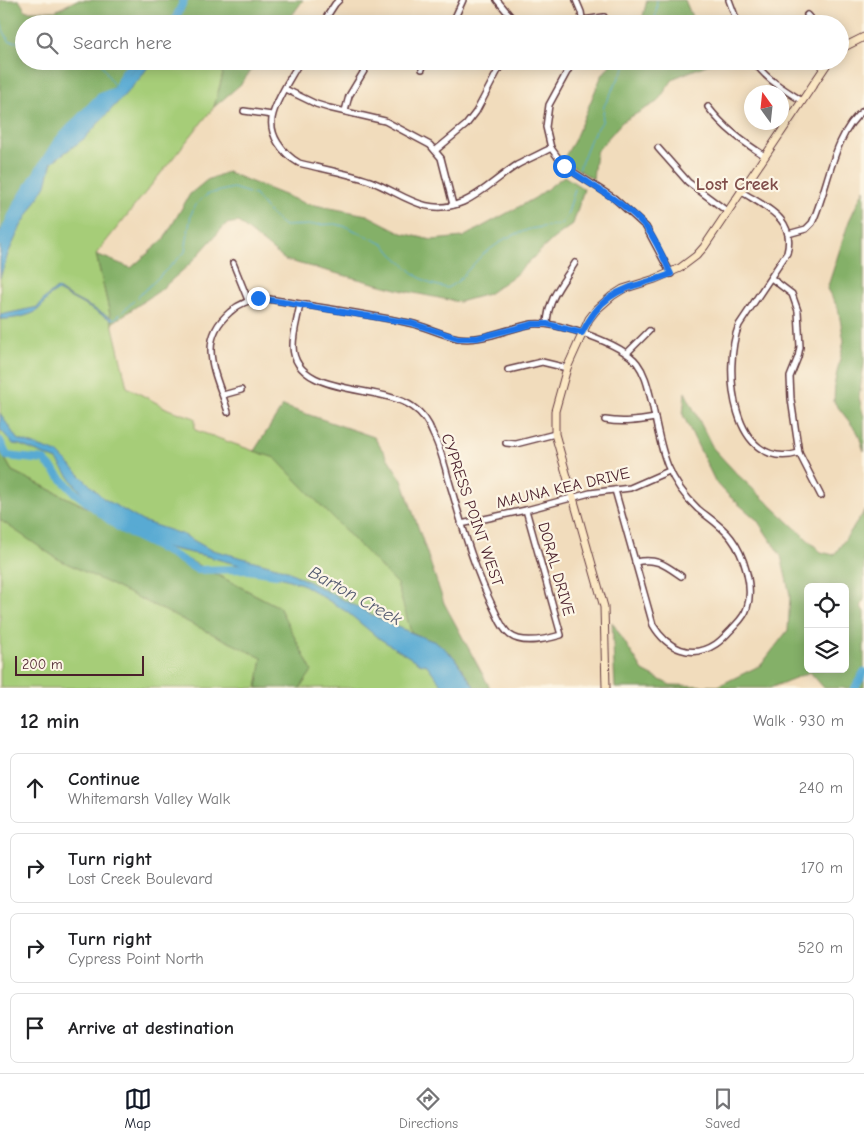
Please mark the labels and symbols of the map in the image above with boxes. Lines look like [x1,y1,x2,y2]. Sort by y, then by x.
north arrow [744,85,789,130]
route start [553,155,576,178]
district label: Lost Creek [696,174,778,195]
route end [247,287,270,310]
street label: CYPRESS POINT WEST [437,431,507,589]
street label: MAUNA KEA DRIVE [495,464,632,512]
street label: DORAL DRIVE [534,520,578,618]
water label: Barton Creek [305,562,405,630]
scale bar [15,653,144,676]

